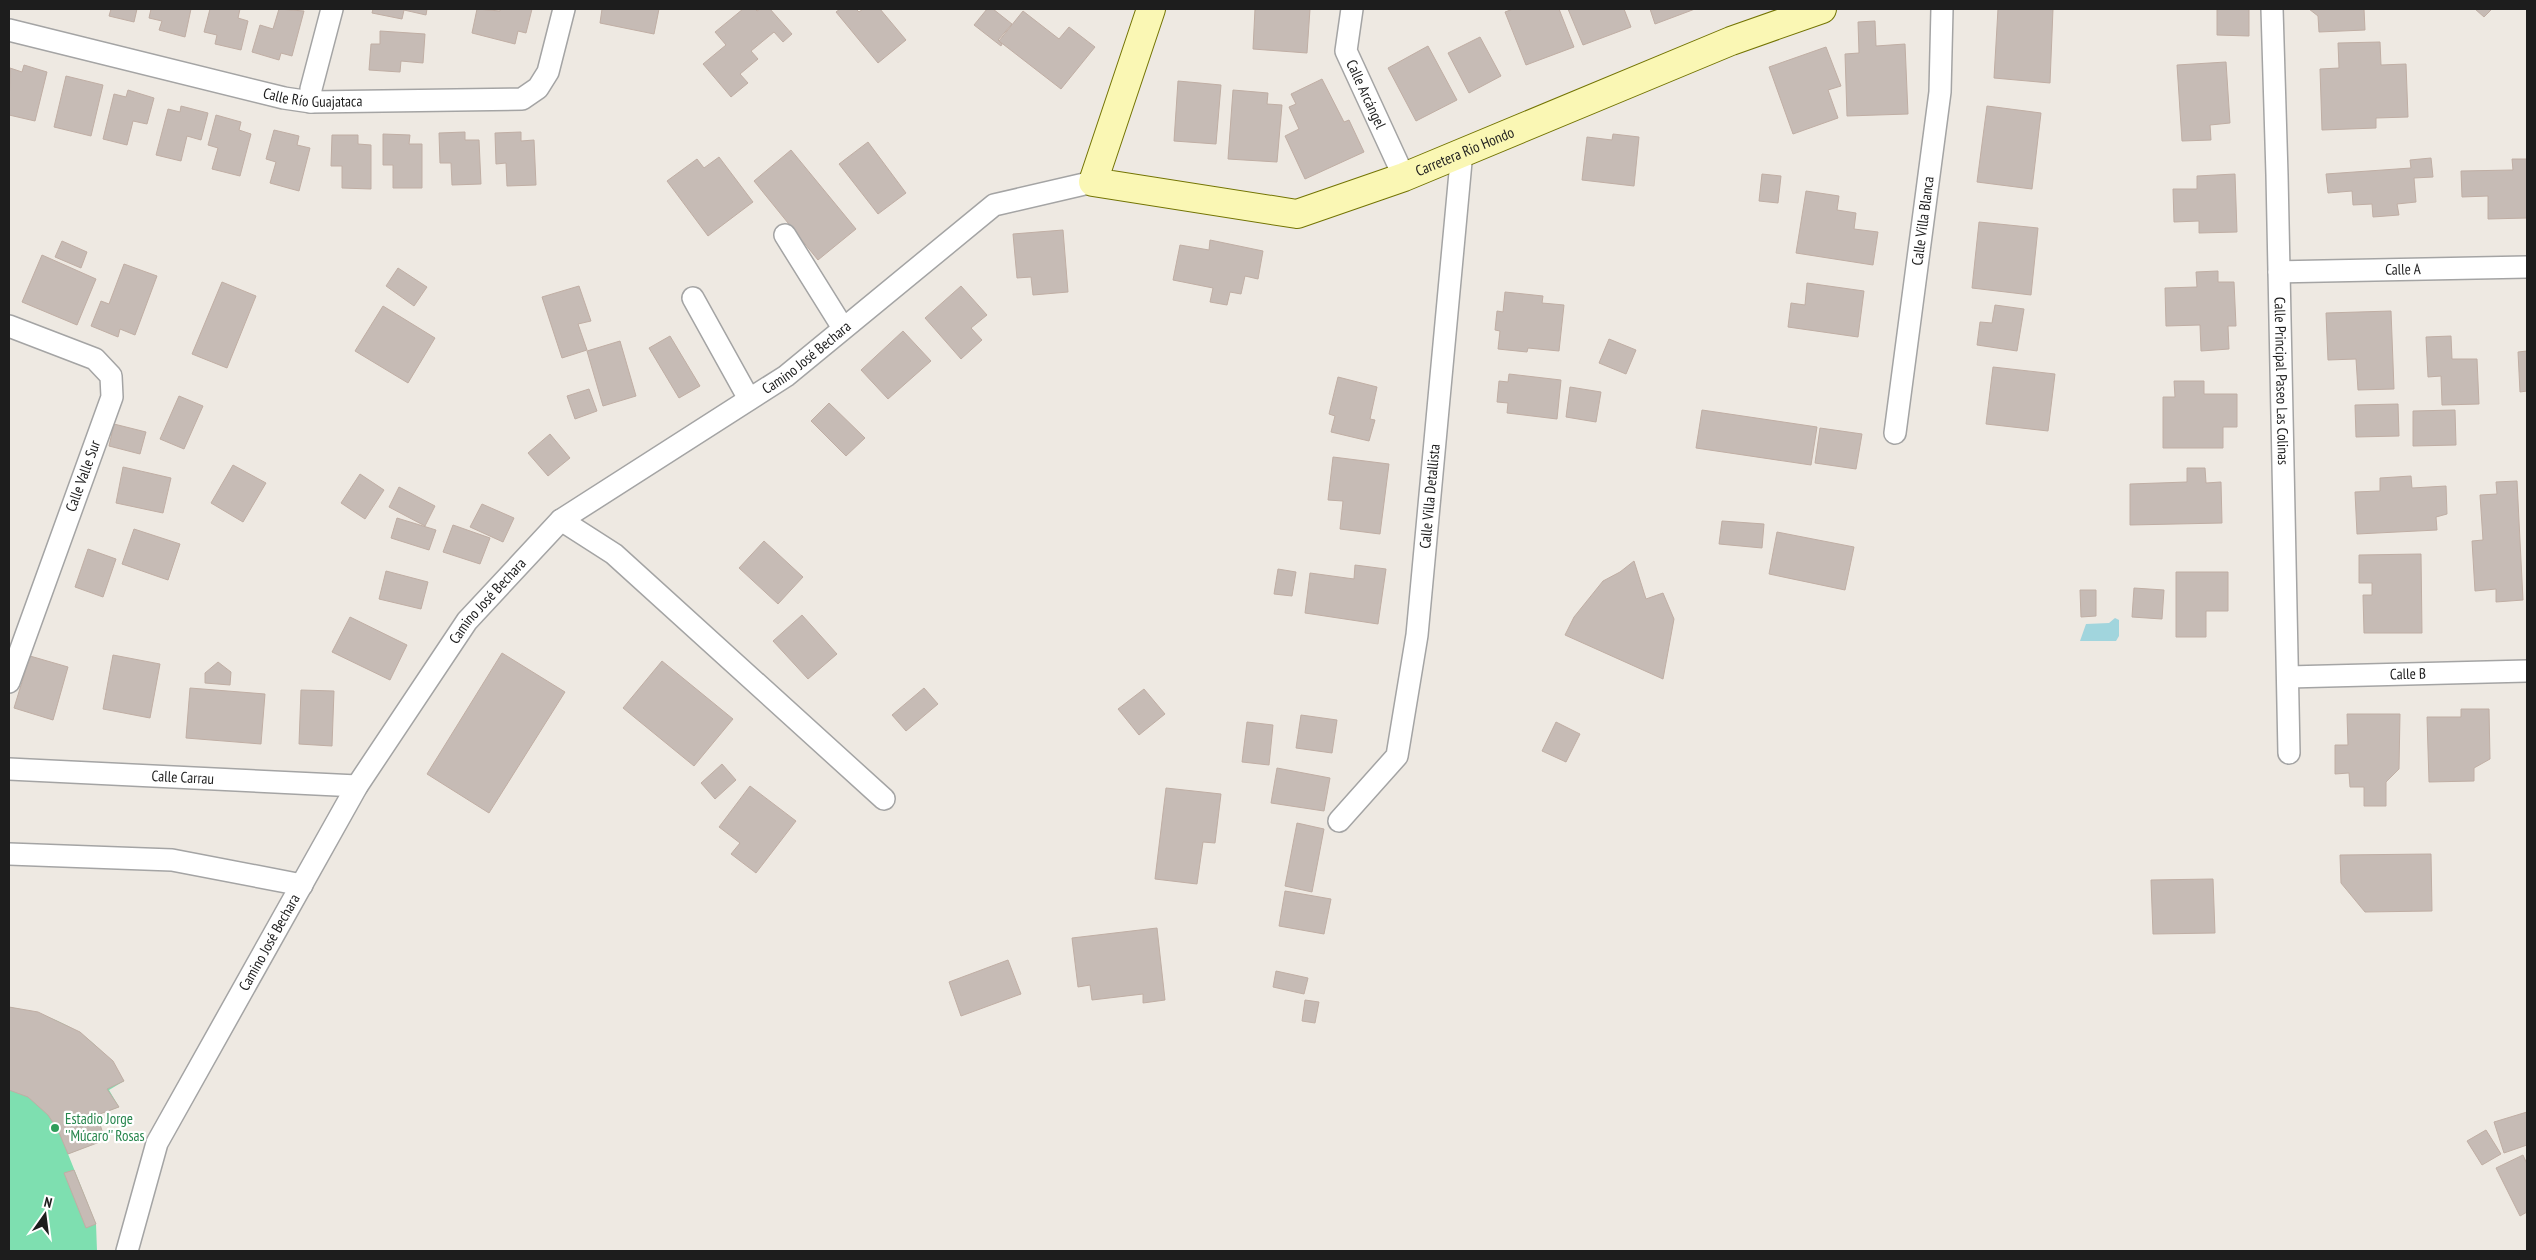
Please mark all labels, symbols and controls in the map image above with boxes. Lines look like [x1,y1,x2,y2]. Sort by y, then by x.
street label: Calle Arcángel [1342,56,1391,132]
street label: Calle Río Guajataca [261,83,363,111]
street label: Carretera Rio Hondo [1412,122,1517,180]
street label: Calle Villa Blanca [1907,175,1938,266]
street label: Calle A [2385,259,2422,279]
street label: Calle Principal Paseo Las Colinas [2271,297,2293,465]
street label: Camino José Bechara [758,317,854,398]
street label: Calle Valle Sur [61,437,104,514]
street label: Calle Villa Detallista [1415,443,1444,549]
street label: Camino José Bechara [445,554,530,647]
street label: Calle B [2390,664,2426,683]
street label: Calle Carrau [151,766,215,788]
street label: Camino José Bechara [234,890,304,994]
place label: Estadio Jorge ''Múcaro'' Rosas [65,1109,145,1145]
marker: Estadio Jorge ''Múcaro'' Rosas [49,1122,61,1134]
north arrow [20,1190,70,1240]
text: N [42,1193,54,1212]

